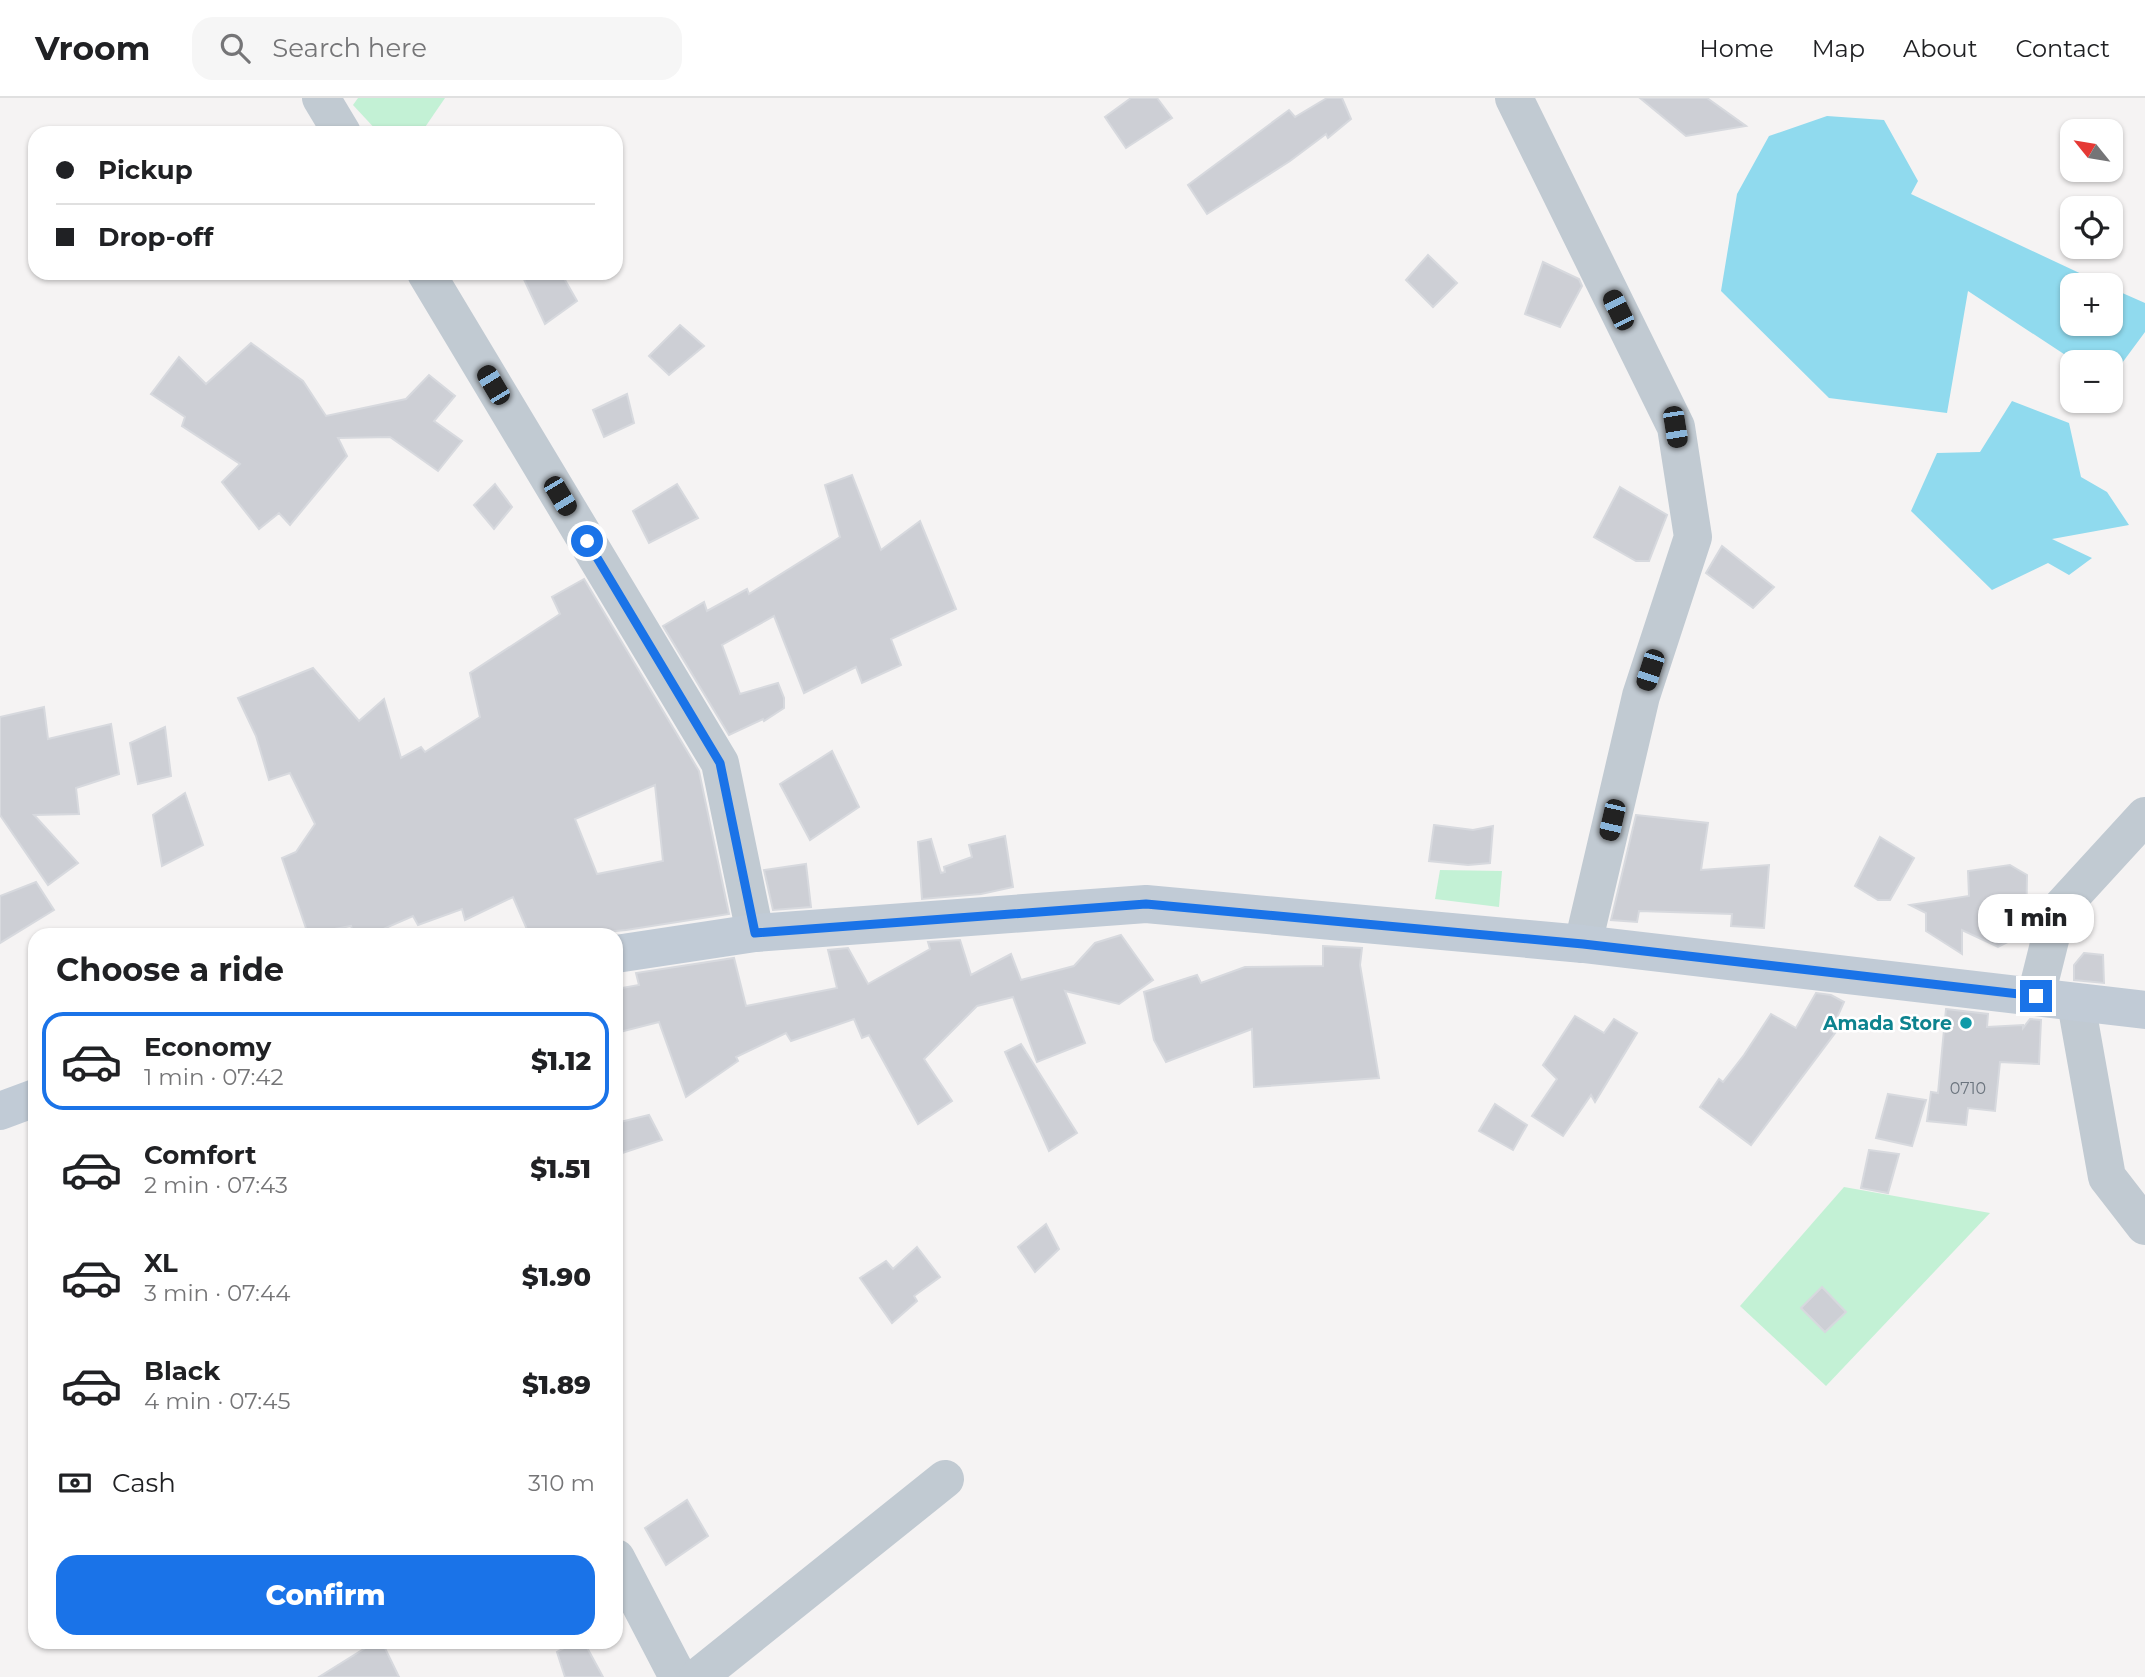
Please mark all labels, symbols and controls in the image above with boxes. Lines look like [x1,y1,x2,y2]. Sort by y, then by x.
search box [192,17,682,80]
text: Vroom [35,28,150,68]
icon: search [216,29,254,67]
text: Search here [272,32,427,64]
text: Home [1699,34,1774,63]
text: Map [1812,34,1865,63]
text: About [1903,34,1977,63]
text: Contact [2015,34,2110,63]
north arrow [2060,119,2123,182]
map controls [2060,119,2123,413]
text: Pickup [98,154,193,186]
button: locate [2060,196,2123,259]
text: Drop-off [98,221,213,253]
button: + [2060,273,2123,336]
car [1600,287,1637,333]
button: − [2060,350,2123,413]
car [474,362,513,408]
car [1662,405,1689,449]
car [541,473,580,519]
route start [571,525,603,557]
car [1634,647,1667,693]
car [1598,797,1627,843]
callout: 1 min [1978,894,2094,944]
text: 1 min [2004,904,2068,932]
text: Choose a ride [56,950,284,989]
route end [2020,980,2052,1012]
place label: Amada Store [1822,1012,1952,1035]
marker: Amada Store [1958,1015,1974,1031]
icon: car [60,1030,123,1093]
text: Economy [144,1031,271,1063]
text: $1.12 [531,1045,591,1077]
text: 1 min · 07:42 [144,1063,284,1091]
house number: 0710 [1950,1079,1986,1098]
icon: car [60,1138,123,1201]
text: Comfort [144,1139,256,1171]
text: $1.51 [530,1153,591,1185]
text: 2 min · 07:43 [144,1171,288,1199]
icon: car [60,1246,123,1309]
text: XL [144,1247,178,1279]
text: $1.90 [522,1261,591,1293]
text: 3 min · 07:44 [144,1279,290,1307]
icon: car [60,1354,123,1417]
text: Black [144,1355,220,1387]
text: $1.89 [522,1369,591,1401]
text: 4 min · 07:45 [144,1387,290,1415]
icon: cash [56,1464,94,1502]
text: Cash [112,1467,176,1499]
text: 310 m [528,1469,595,1497]
button: Confirm [56,1555,595,1635]

